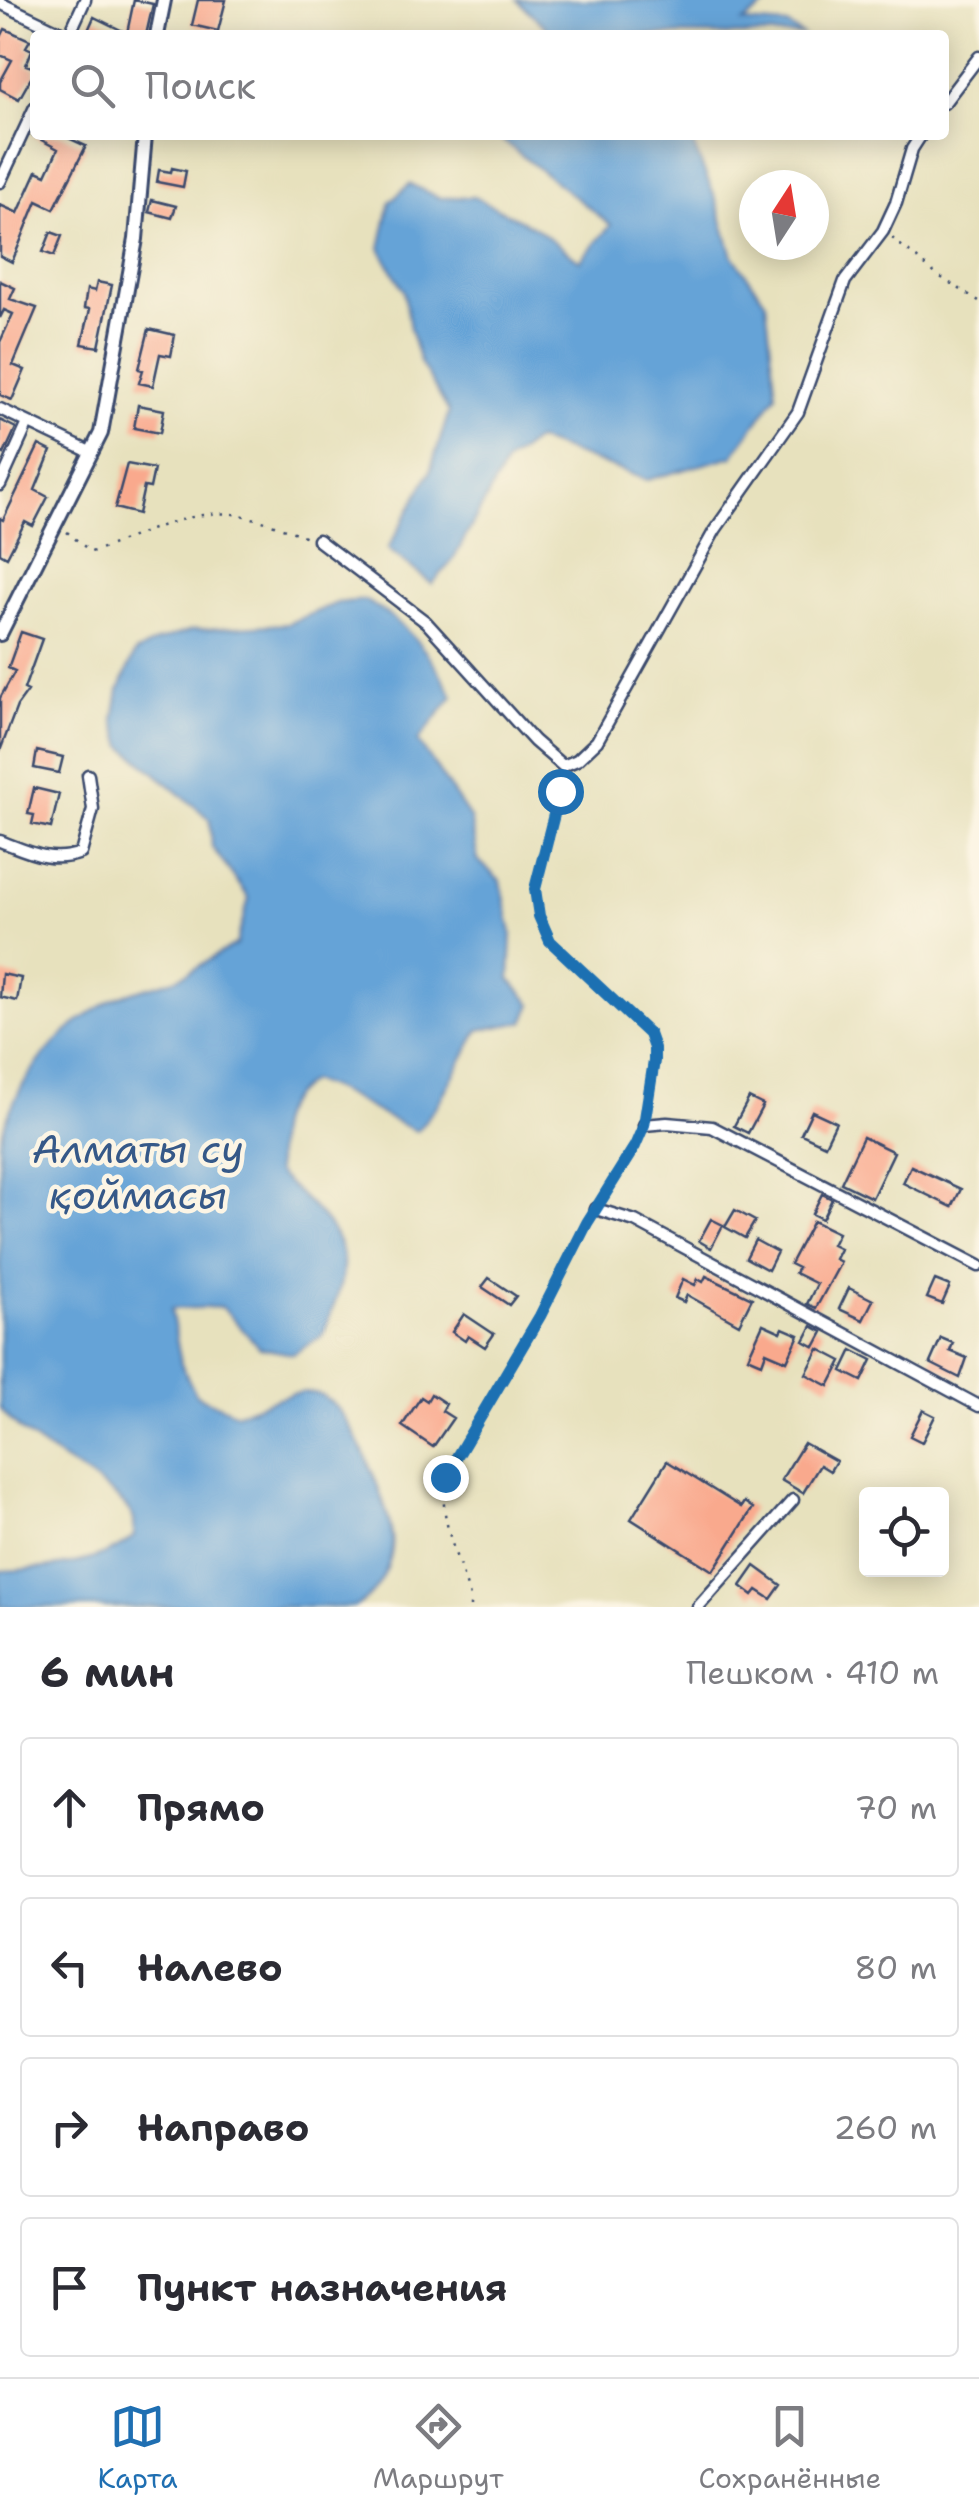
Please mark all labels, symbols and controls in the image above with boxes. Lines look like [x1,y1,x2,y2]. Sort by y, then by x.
search box [30,30,949,140]
icon: search [65,58,120,113]
text: Поиск [145,60,256,111]
north arrow [739,170,829,260]
route start [538,769,584,815]
water label: Алматы су қоймасы [32,1122,244,1222]
route end [423,1455,469,1501]
map controls [859,1487,949,1577]
button: locate [859,1487,949,1577]
text: 6 мин [40,1644,175,1700]
text: Пешком · 410 m [686,1651,939,1694]
icon: ahead [42,1780,97,1835]
text: Прямо [137,1782,265,1833]
text: 70 m [854,1786,937,1829]
icon: left [42,1940,97,1995]
text: Налево [137,1942,283,1993]
text: 80 m [854,1946,937,1989]
icon: right [42,2100,97,2155]
text: Направо [137,2102,310,2153]
text: 260 m [834,2106,937,2149]
icon: arrive [42,2260,97,2315]
text: Пункт назначения [137,2262,507,2313]
tab: Карта [98,2399,178,2497]
tab: Маршрут [373,2399,503,2497]
tab: Сохранённые [699,2399,881,2497]

